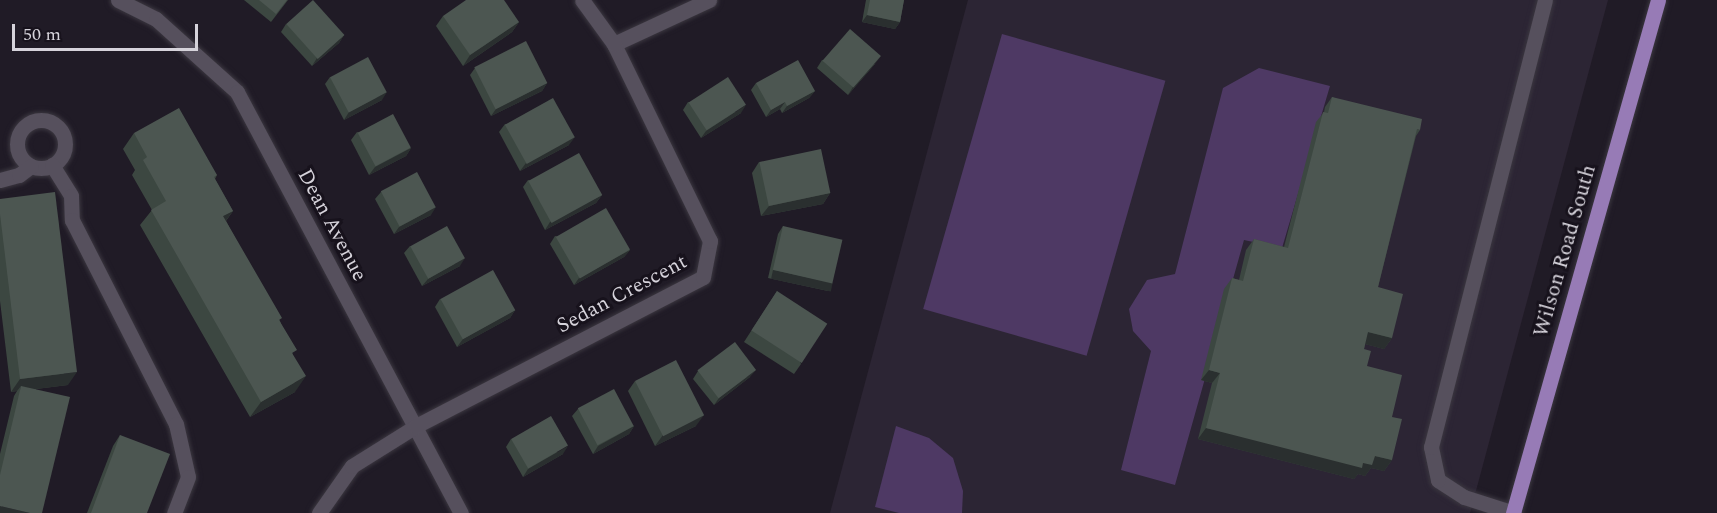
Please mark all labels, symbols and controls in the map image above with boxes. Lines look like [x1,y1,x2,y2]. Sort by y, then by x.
scale bar [15,12,201,50]
text: 50 m [23,21,61,48]
street label: Wilson Road South [1528,162,1602,340]
street label: Dean Avenue [292,165,372,285]
street label: Sedan Crescent [553,249,691,339]

